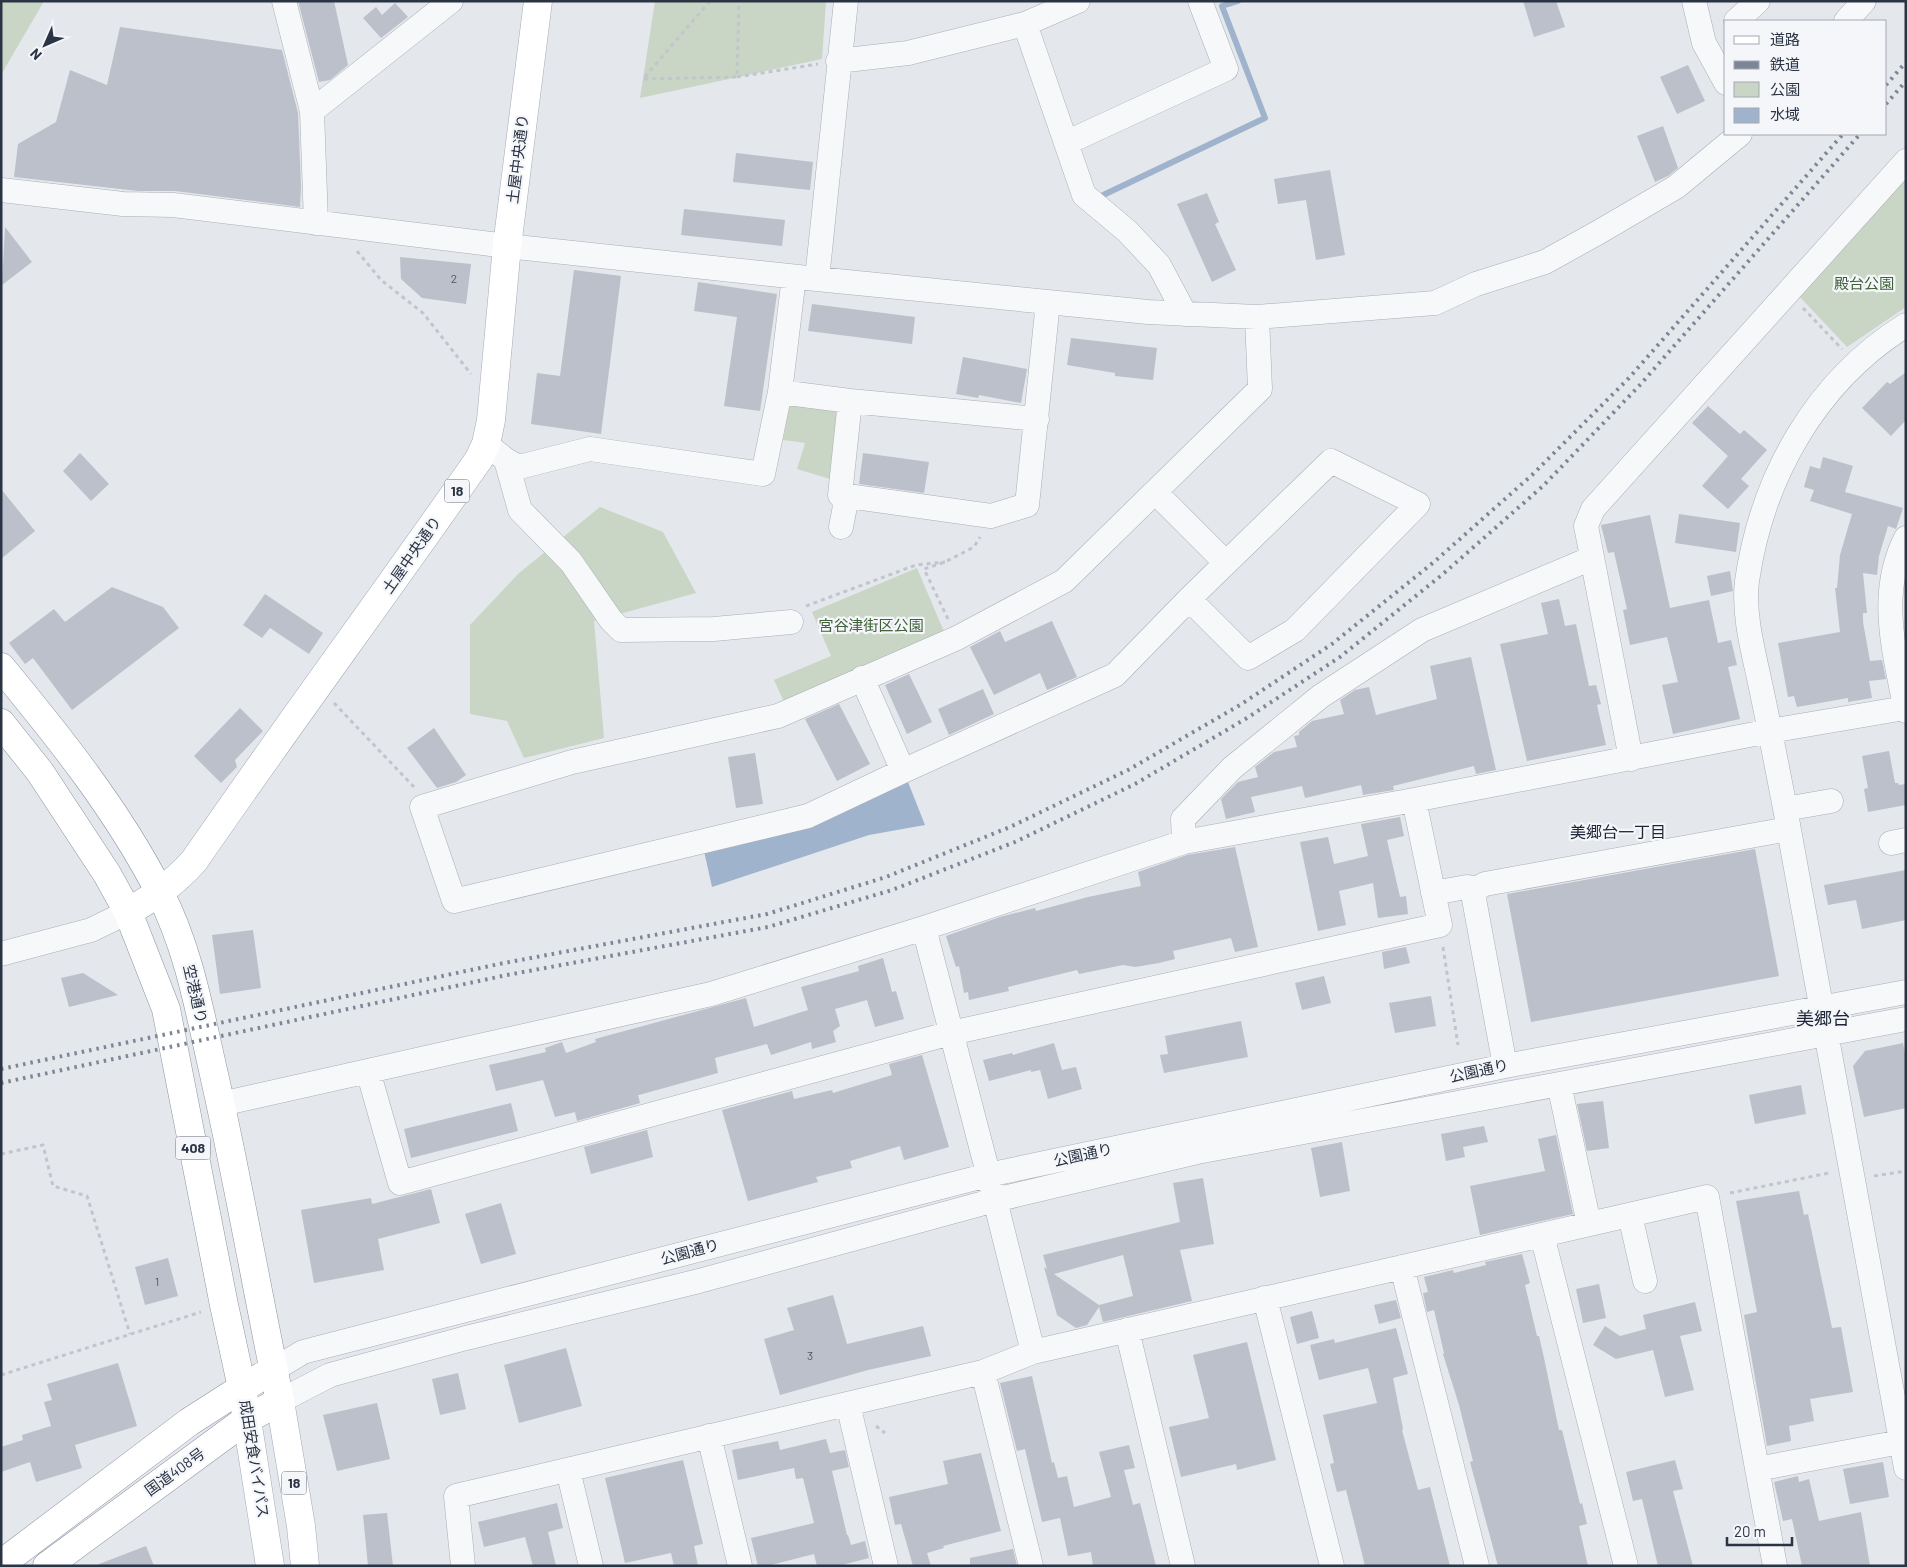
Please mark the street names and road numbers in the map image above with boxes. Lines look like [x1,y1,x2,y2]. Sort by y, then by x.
street label: 土屋中央通り [503,113,531,205]
road number: 18 [444,480,470,502]
street label: 土屋中央通り [378,512,444,596]
street label: 空港通り [180,963,211,1025]
street label: 公園通り [1448,1055,1510,1085]
road number: 408 [176,1136,210,1160]
street label: 公園通り [1052,1139,1114,1169]
street label: 公園通り [658,1235,721,1267]
street label: 成田安食バイパス [237,1398,273,1519]
street label: 国道408号 [141,1443,208,1499]
road number: 18 [282,1472,306,1495]

